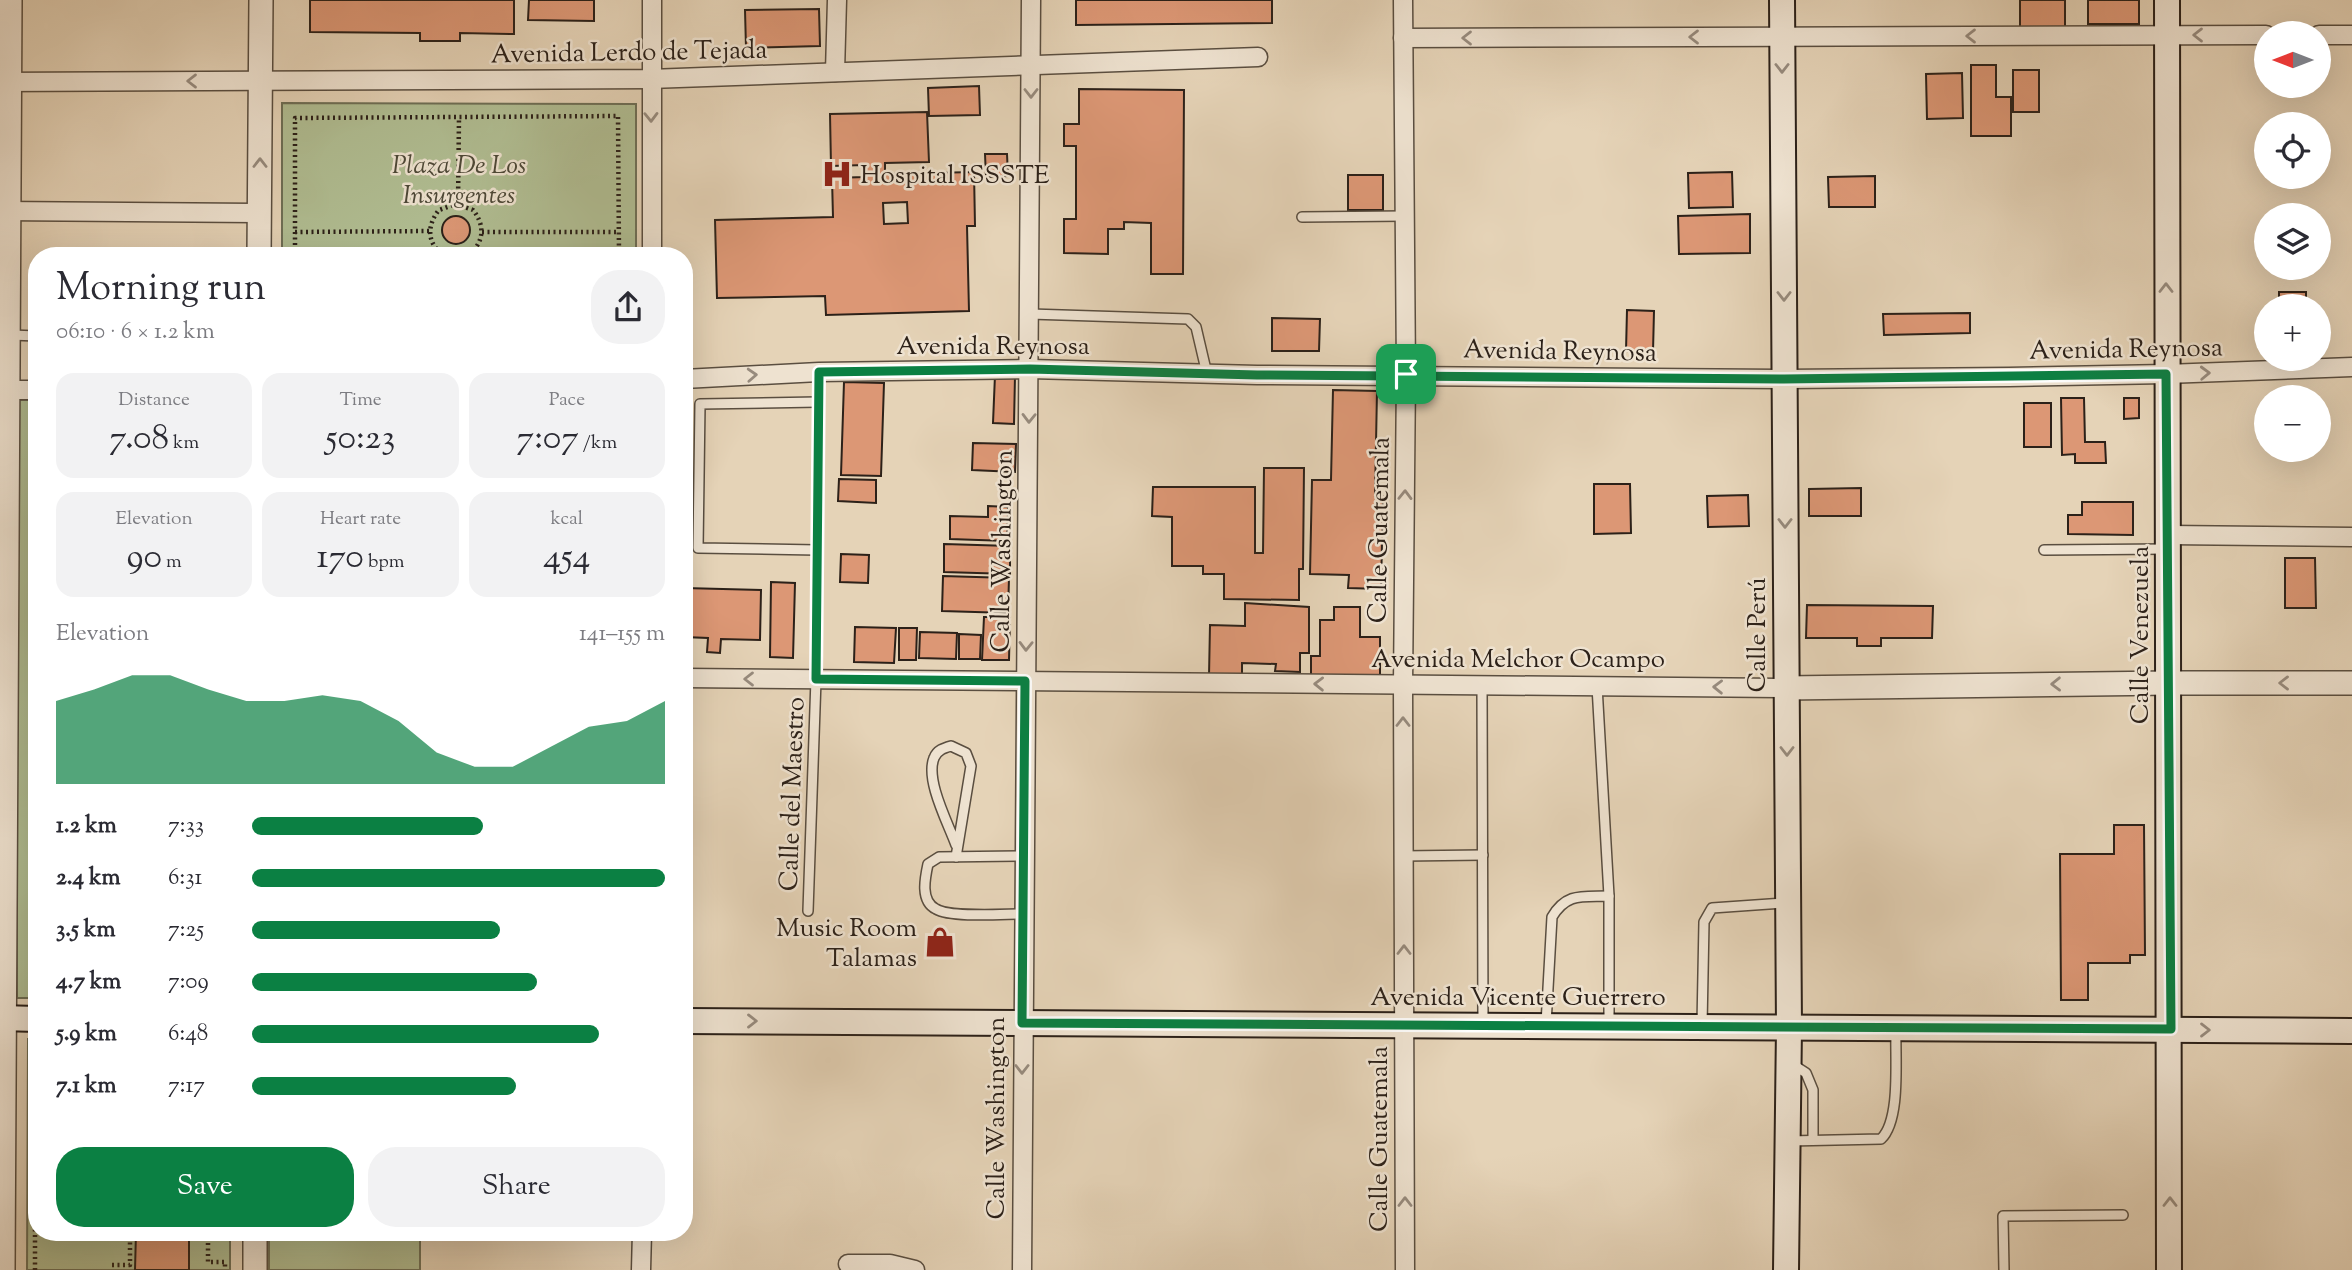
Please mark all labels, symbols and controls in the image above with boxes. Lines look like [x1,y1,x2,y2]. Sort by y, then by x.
north arrow [2254,21,2331,98]
map controls [2254,21,2331,462]
one-way arrow [2192,27,2203,43]
one-way arrow [1965,28,1975,44]
one-way arrow [1688,29,1699,45]
one-way arrow [1461,30,1471,46]
street label: Avenida Lerdo de Tejada [490,33,768,74]
one-way arrow [1774,63,1790,74]
one-way arrow [186,73,197,89]
one-way arrow [1023,88,1039,98]
one-way arrow [643,112,659,123]
button: locate [2254,112,2331,189]
park label: Plaza De Los Insurgentes [392,148,526,215]
one-way arrow [252,157,268,168]
hospital icon: Hospital ISSSTE [820,157,854,191]
place label: Hospital ISSSTE [860,158,1050,195]
button: layers [2254,203,2331,280]
text: Morning run [56,263,266,317]
button: share [591,270,665,344]
one-way arrow [2158,283,2174,293]
one-way arrow [1776,291,1792,301]
button: + [2254,294,2331,371]
text: 06:10 · 6 × 1.2 km [56,316,215,349]
street label: Avenida Reynosa [896,329,1090,366]
street label: Avenida Reynosa [2029,330,2223,371]
street label: Avenida Reynosa [1463,332,1657,373]
pin [1376,344,1436,404]
icon: arrive [1387,355,1425,393]
one-way arrow [2199,365,2210,380]
one-way arrow [747,368,758,383]
button: − [2254,385,2331,462]
text: Distance [118,387,190,414]
text: Time [339,387,382,414]
text: Pace [549,387,585,414]
one-way arrow [1022,413,1037,424]
text: 7.08 [109,414,169,465]
text: 50:23 [326,414,395,465]
text: 7:07 [516,414,579,465]
text: km [169,430,199,457]
text: /km [579,430,617,457]
street label: Calle Guatemala [1360,437,1401,623]
street label: Calle Washington [983,449,1024,653]
one-way arrow [1397,489,1413,500]
text: Elevation [116,506,193,533]
text: Heart rate [320,506,401,533]
text: kcal [550,506,583,533]
one-way arrow [1778,518,1793,529]
text: 90 [127,533,162,584]
text: 170 [317,533,364,584]
text: 454 [543,533,590,584]
street label: Calle Venezuela [2123,546,2160,724]
text: m [162,549,182,576]
text: bpm [364,549,404,576]
street label: Calle Perú [1740,578,1777,692]
text: Elevation [56,618,149,651]
text: 141–155 m [579,618,665,651]
one-way arrow [1018,641,1034,651]
street label: Avenida Melchor Ocampo [1371,642,1665,679]
one-way arrow [743,671,753,687]
one-way arrow [2278,675,2289,691]
one-way arrow [1313,676,1324,692]
one-way arrow [2051,676,2061,692]
one-way arrow [1712,680,1723,695]
street label: Calle del Maestro [772,696,815,892]
one-way arrow [1395,717,1411,727]
one-way arrow [1779,746,1795,756]
text: 1.2 km [56,810,117,843]
text: 7:33 [168,810,204,843]
text: 2.4 km [56,862,121,895]
text: 6:31 [168,862,202,895]
place label: Music Room Talamas [776,911,917,978]
text: 3.5 km [56,914,115,947]
text: 7:25 [168,914,204,947]
shop icon: Music Room Talamas [923,925,957,959]
one-way arrow [1396,944,1412,955]
text: 4.7 km [56,966,121,999]
text: 7:09 [168,966,209,999]
street label: Avenida Vicente Guerrero [1370,980,1666,1017]
one-way arrow [747,1014,758,1029]
street label: Calle Washington [979,1017,1016,1219]
text: 5.9 km [56,1018,117,1051]
text: 6:48 [168,1018,208,1051]
one-way arrow [2200,1022,2211,1037]
street label: Calle Guatemala [1362,1046,1399,1232]
one-way arrow [1014,1064,1030,1075]
text: 7.1 km [56,1070,117,1103]
text: 7:17 [168,1070,205,1103]
button: Save [56,1147,354,1227]
button: Share [368,1147,665,1227]
one-way arrow [1397,1196,1413,1207]
one-way arrow [2162,1196,2178,1207]

